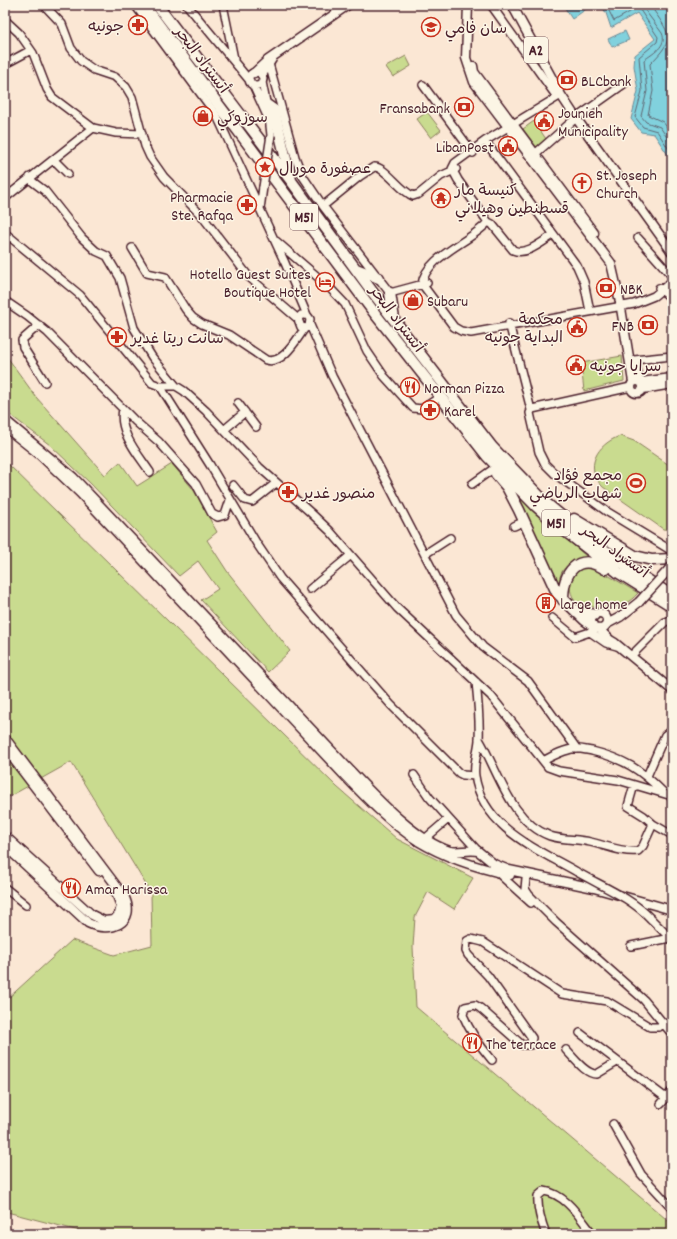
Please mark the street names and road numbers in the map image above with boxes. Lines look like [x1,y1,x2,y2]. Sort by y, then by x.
street label: أتستراد البحر [167,20,234,99]
road number: A2 [524,37,548,63]
road number: M51 [290,204,318,230]
street label: أتستراد البحر [362,279,429,358]
road number: M51 [542,510,570,536]
street label: أتستراد البحر [574,518,654,585]

